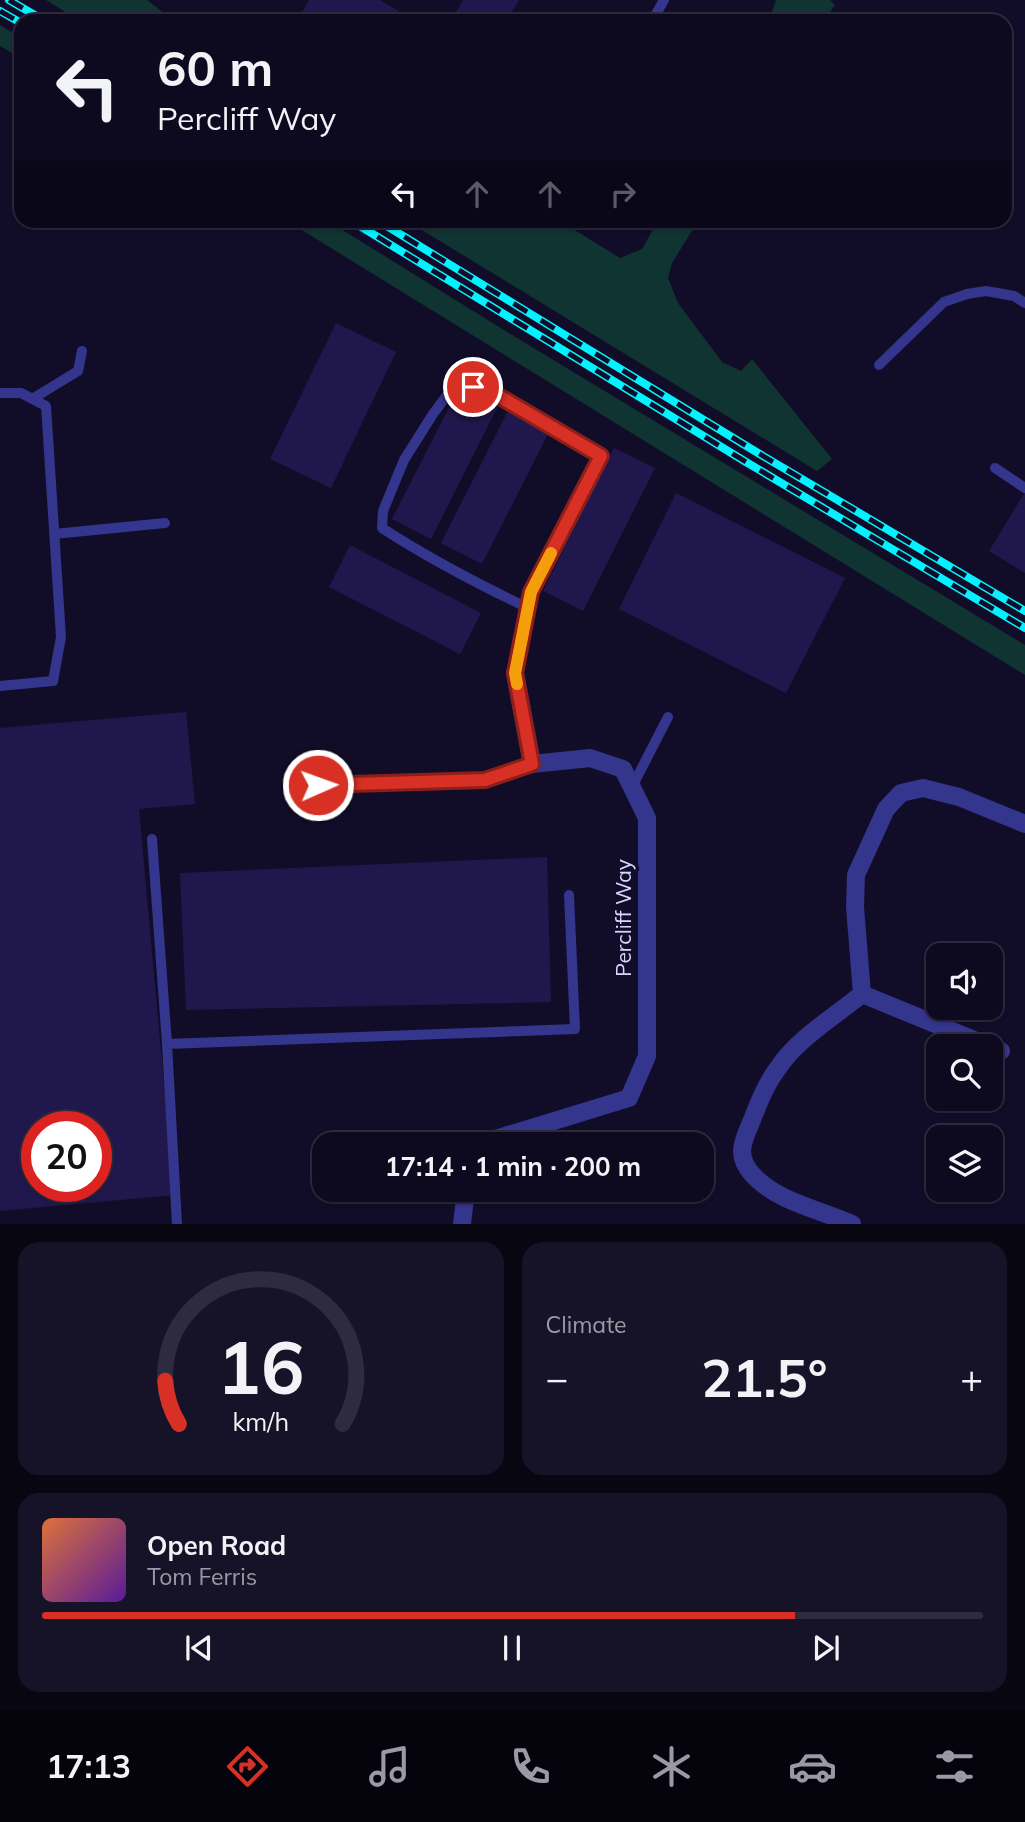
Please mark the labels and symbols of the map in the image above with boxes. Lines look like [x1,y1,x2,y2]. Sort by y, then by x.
pin [443,357,503,417]
position arrow [281,748,355,822]
street label: Percliff Way [610,859,636,977]
speed limit sign: 20 [21,1111,112,1202]

